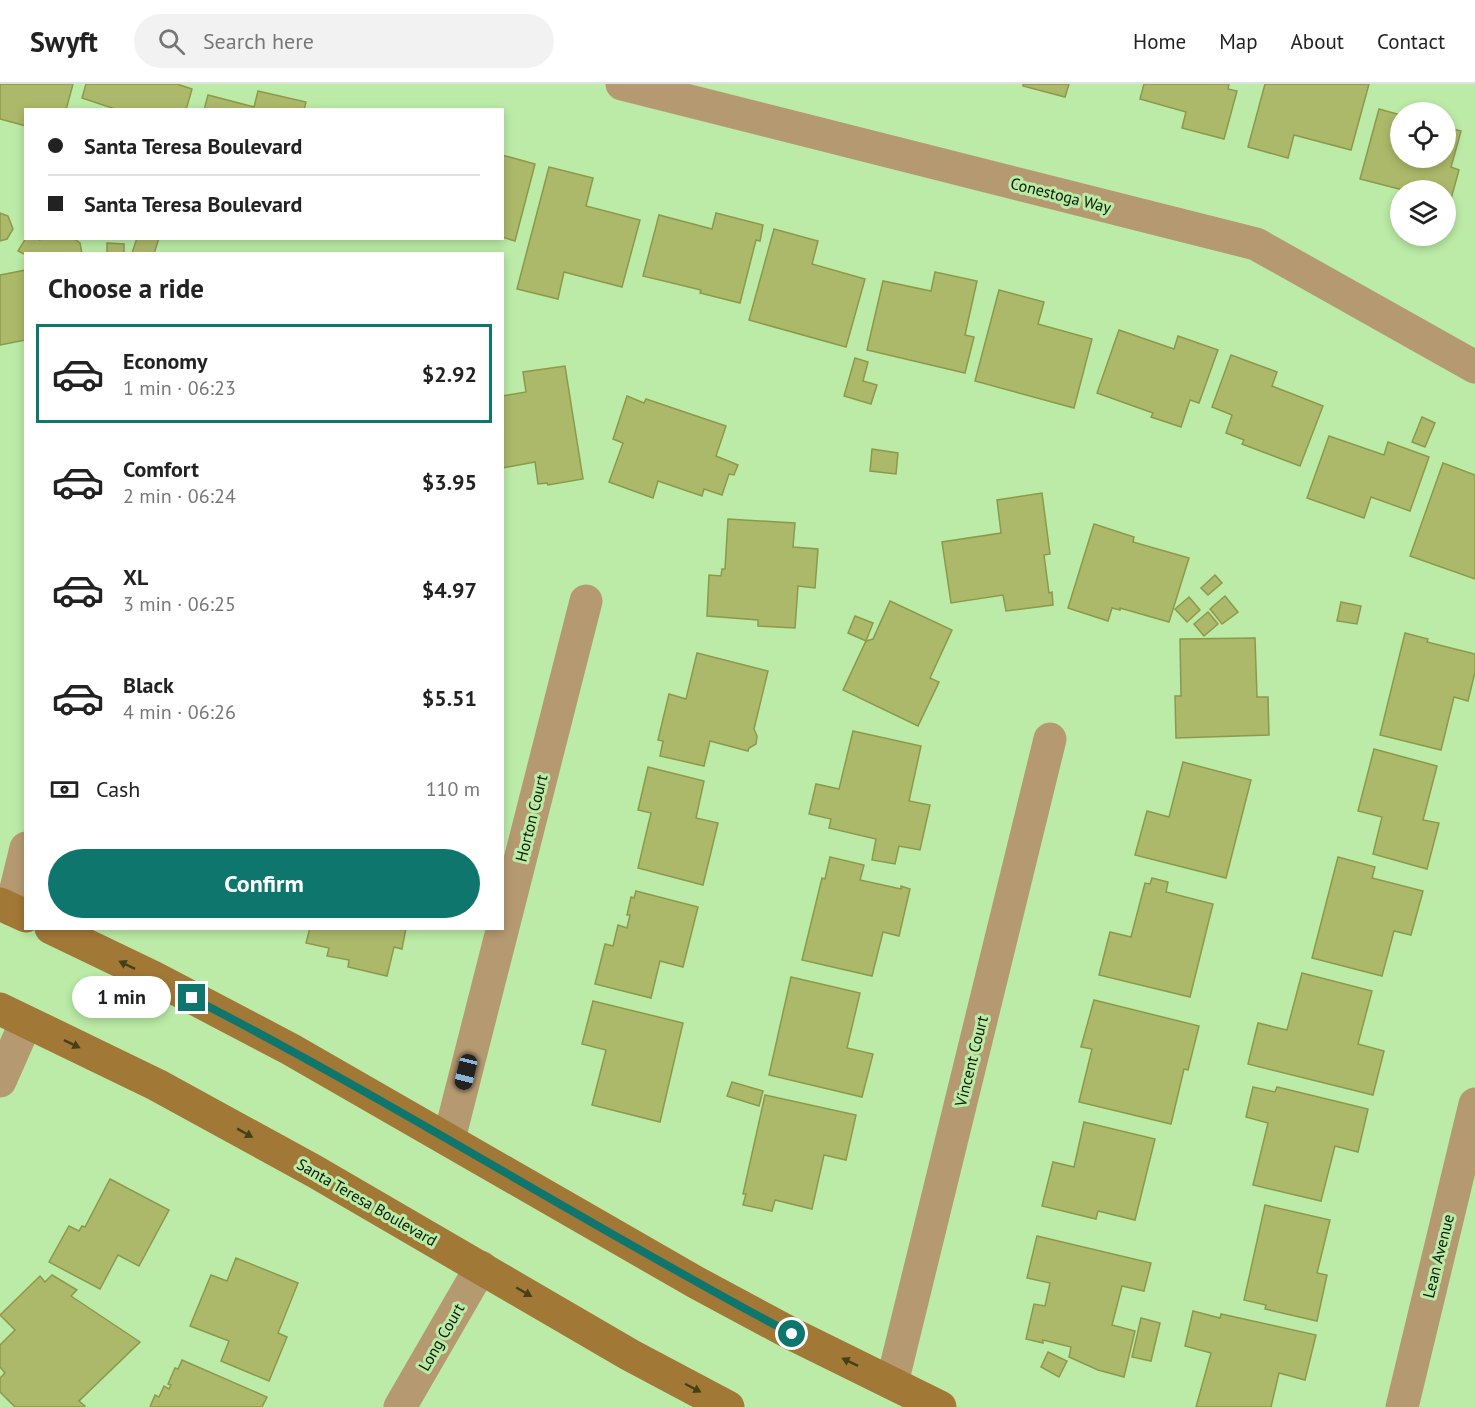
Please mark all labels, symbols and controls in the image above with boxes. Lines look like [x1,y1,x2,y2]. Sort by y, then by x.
search box [134,14,554,68]
text: Swyft [30,23,98,60]
icon: search [155,25,188,58]
text: Search here [203,27,314,55]
text: Home [1133,28,1186,55]
text: Map [1219,28,1258,55]
text: About [1291,28,1344,55]
text: Contact [1377,28,1445,55]
map controls [1390,102,1456,246]
button: locate [1390,102,1456,168]
text: Santa Teresa Boulevard [84,132,302,160]
street label: Conestoga Way [1009,173,1114,217]
button: layers [1390,180,1456,246]
text: Santa Teresa Boulevard [84,190,302,218]
text: Choose a ride [48,271,204,305]
icon: car [51,347,105,401]
text: Economy [123,347,207,375]
text: $2.92 [422,360,477,388]
text: 1 min · 06:23 [123,375,236,401]
icon: car [51,455,105,509]
text: Comfort [123,455,199,483]
text: $3.95 [422,468,477,496]
text: 2 min · 06:24 [123,483,236,509]
icon: car [51,563,105,617]
text: XL [123,563,148,591]
text: $4.97 [422,576,477,604]
text: 3 min · 06:25 [123,591,236,617]
icon: car [51,671,105,725]
text: Black [123,671,174,699]
text: $5.51 [422,684,477,712]
text: 4 min · 06:26 [123,699,236,725]
street label: Horton Court [511,772,552,864]
icon: cash [48,773,81,806]
text: Cash [96,775,140,803]
text: 110 m [426,776,480,802]
button: Confirm [48,849,480,918]
one-way arrow [119,960,136,969]
callout: 1 min [72,977,171,1019]
text: 1 min [97,984,146,1010]
route end [178,984,205,1011]
street label: Vincent Court [950,1013,992,1109]
one-way arrow [63,1039,80,1048]
car [453,1052,479,1092]
one-way arrow [237,1128,254,1138]
street label: Santa Teresa Boulevard [293,1154,441,1250]
street label: Lean Avenue [1418,1212,1458,1300]
one-way arrow [516,1287,533,1297]
street label: Long Court [414,1299,469,1374]
route start [778,1320,805,1347]
one-way arrow [841,1358,859,1368]
one-way arrow [684,1383,702,1393]

